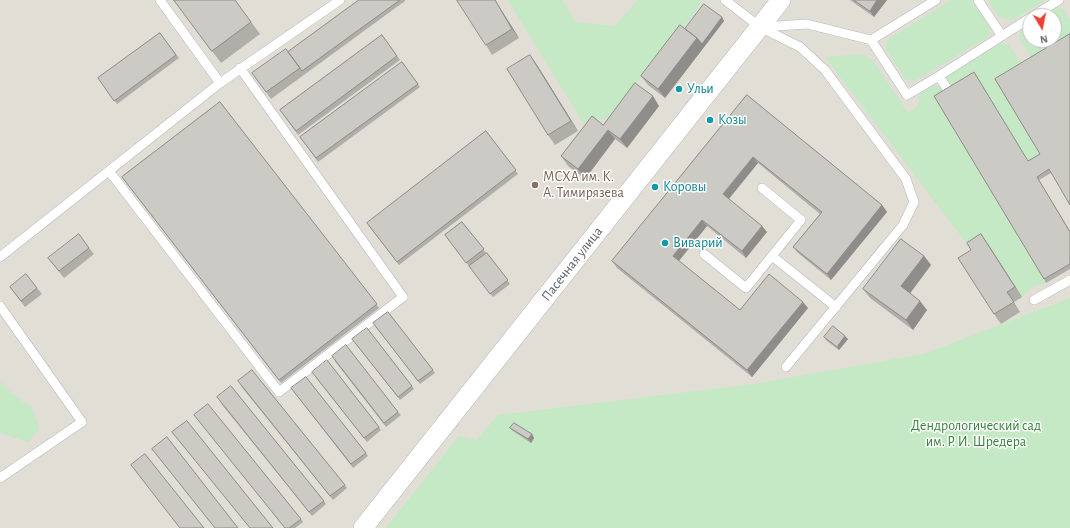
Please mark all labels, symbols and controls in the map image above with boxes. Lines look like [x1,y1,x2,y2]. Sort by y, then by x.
north arrow [1022,8,1062,48]
text: N [1039,33,1049,45]
place label: Ульи [687,81,714,97]
marker: Ульи [674,84,684,94]
place label: Козы [718,112,747,128]
marker: Козы [705,115,715,125]
place label: МСХА им. К. А. Тимирязева [543,169,624,202]
place label: Коровы [663,179,706,195]
marker: МСХА им. К. А. Тимирязева [530,180,540,190]
marker: Коровы [650,182,660,192]
street label: Пасечная улица [538,223,606,305]
place label: Виварий [673,235,723,251]
marker: Виварий [660,238,670,248]
park label: Дендрологический сад им. Р. И. Шредера [911,418,1041,450]

